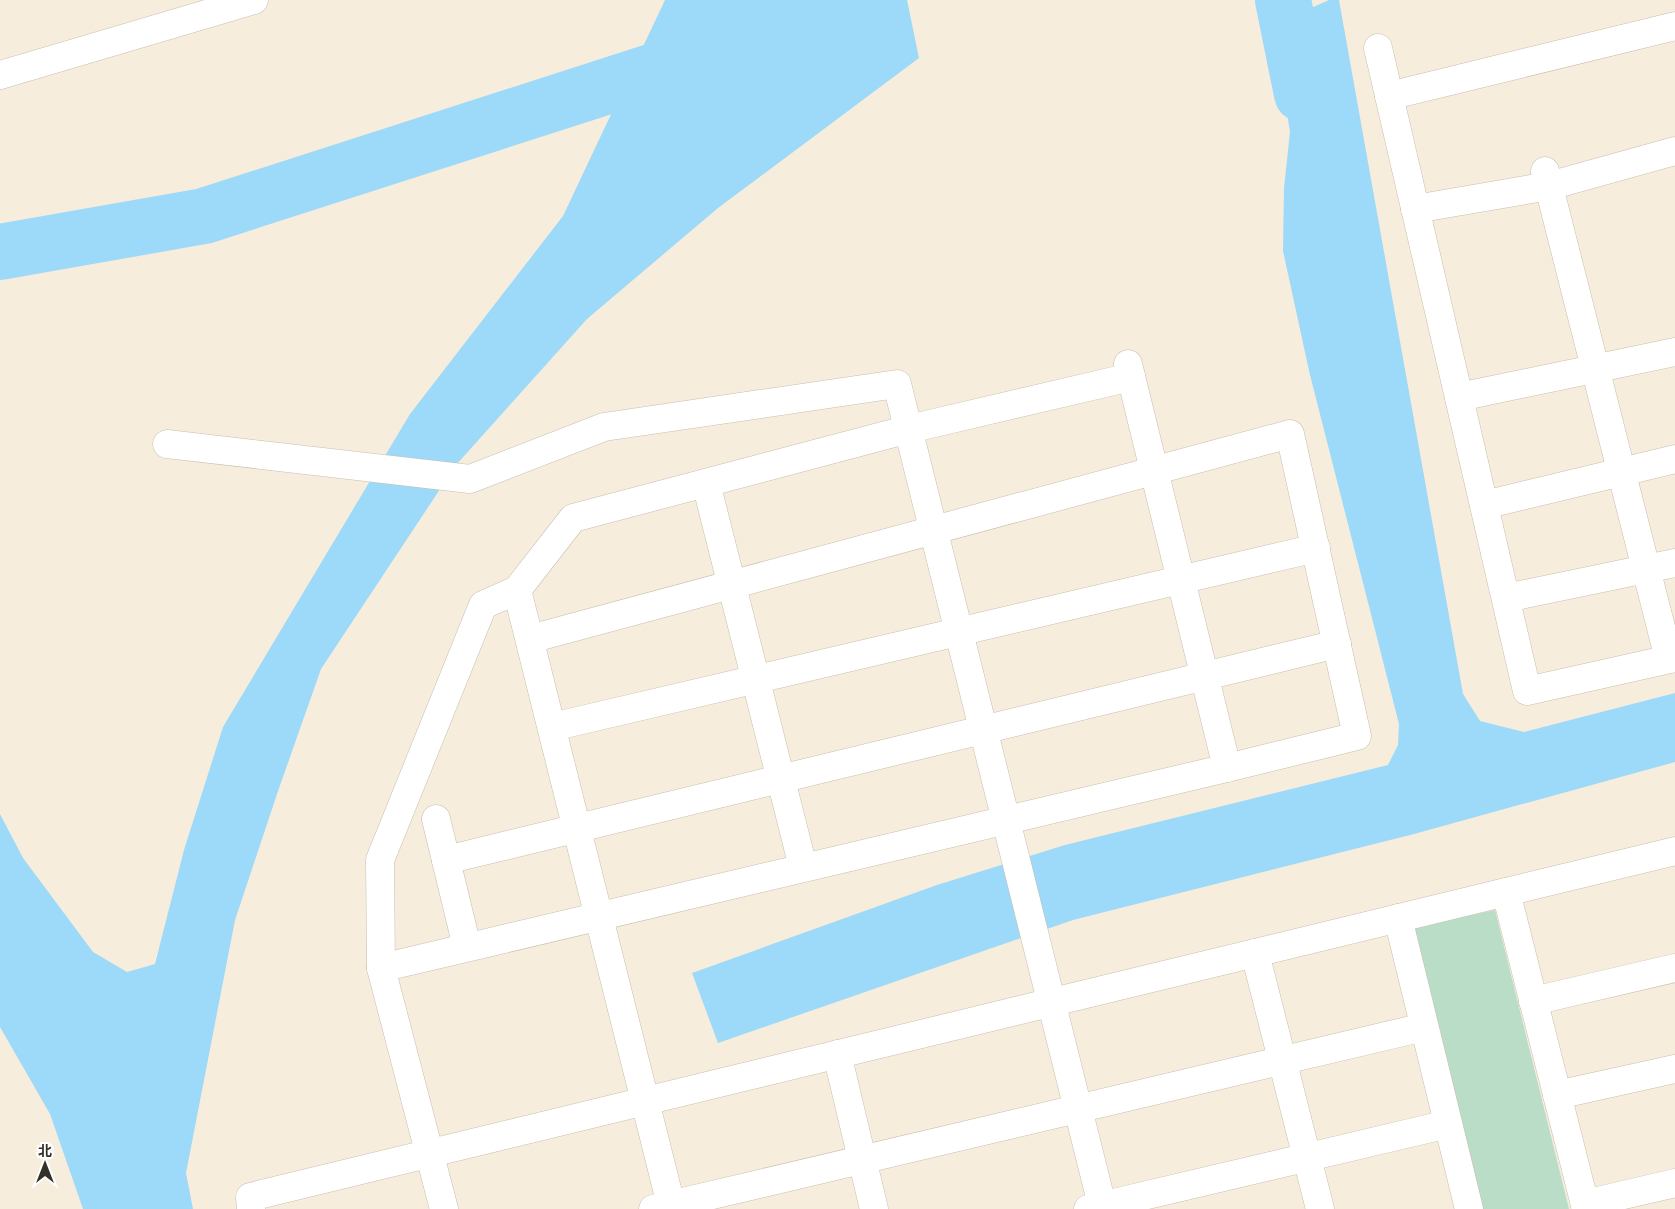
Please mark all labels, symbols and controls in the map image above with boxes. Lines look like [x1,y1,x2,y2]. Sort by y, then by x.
north arrow [20,1139,70,1189]
text: 北 [38,1143,52,1159]

